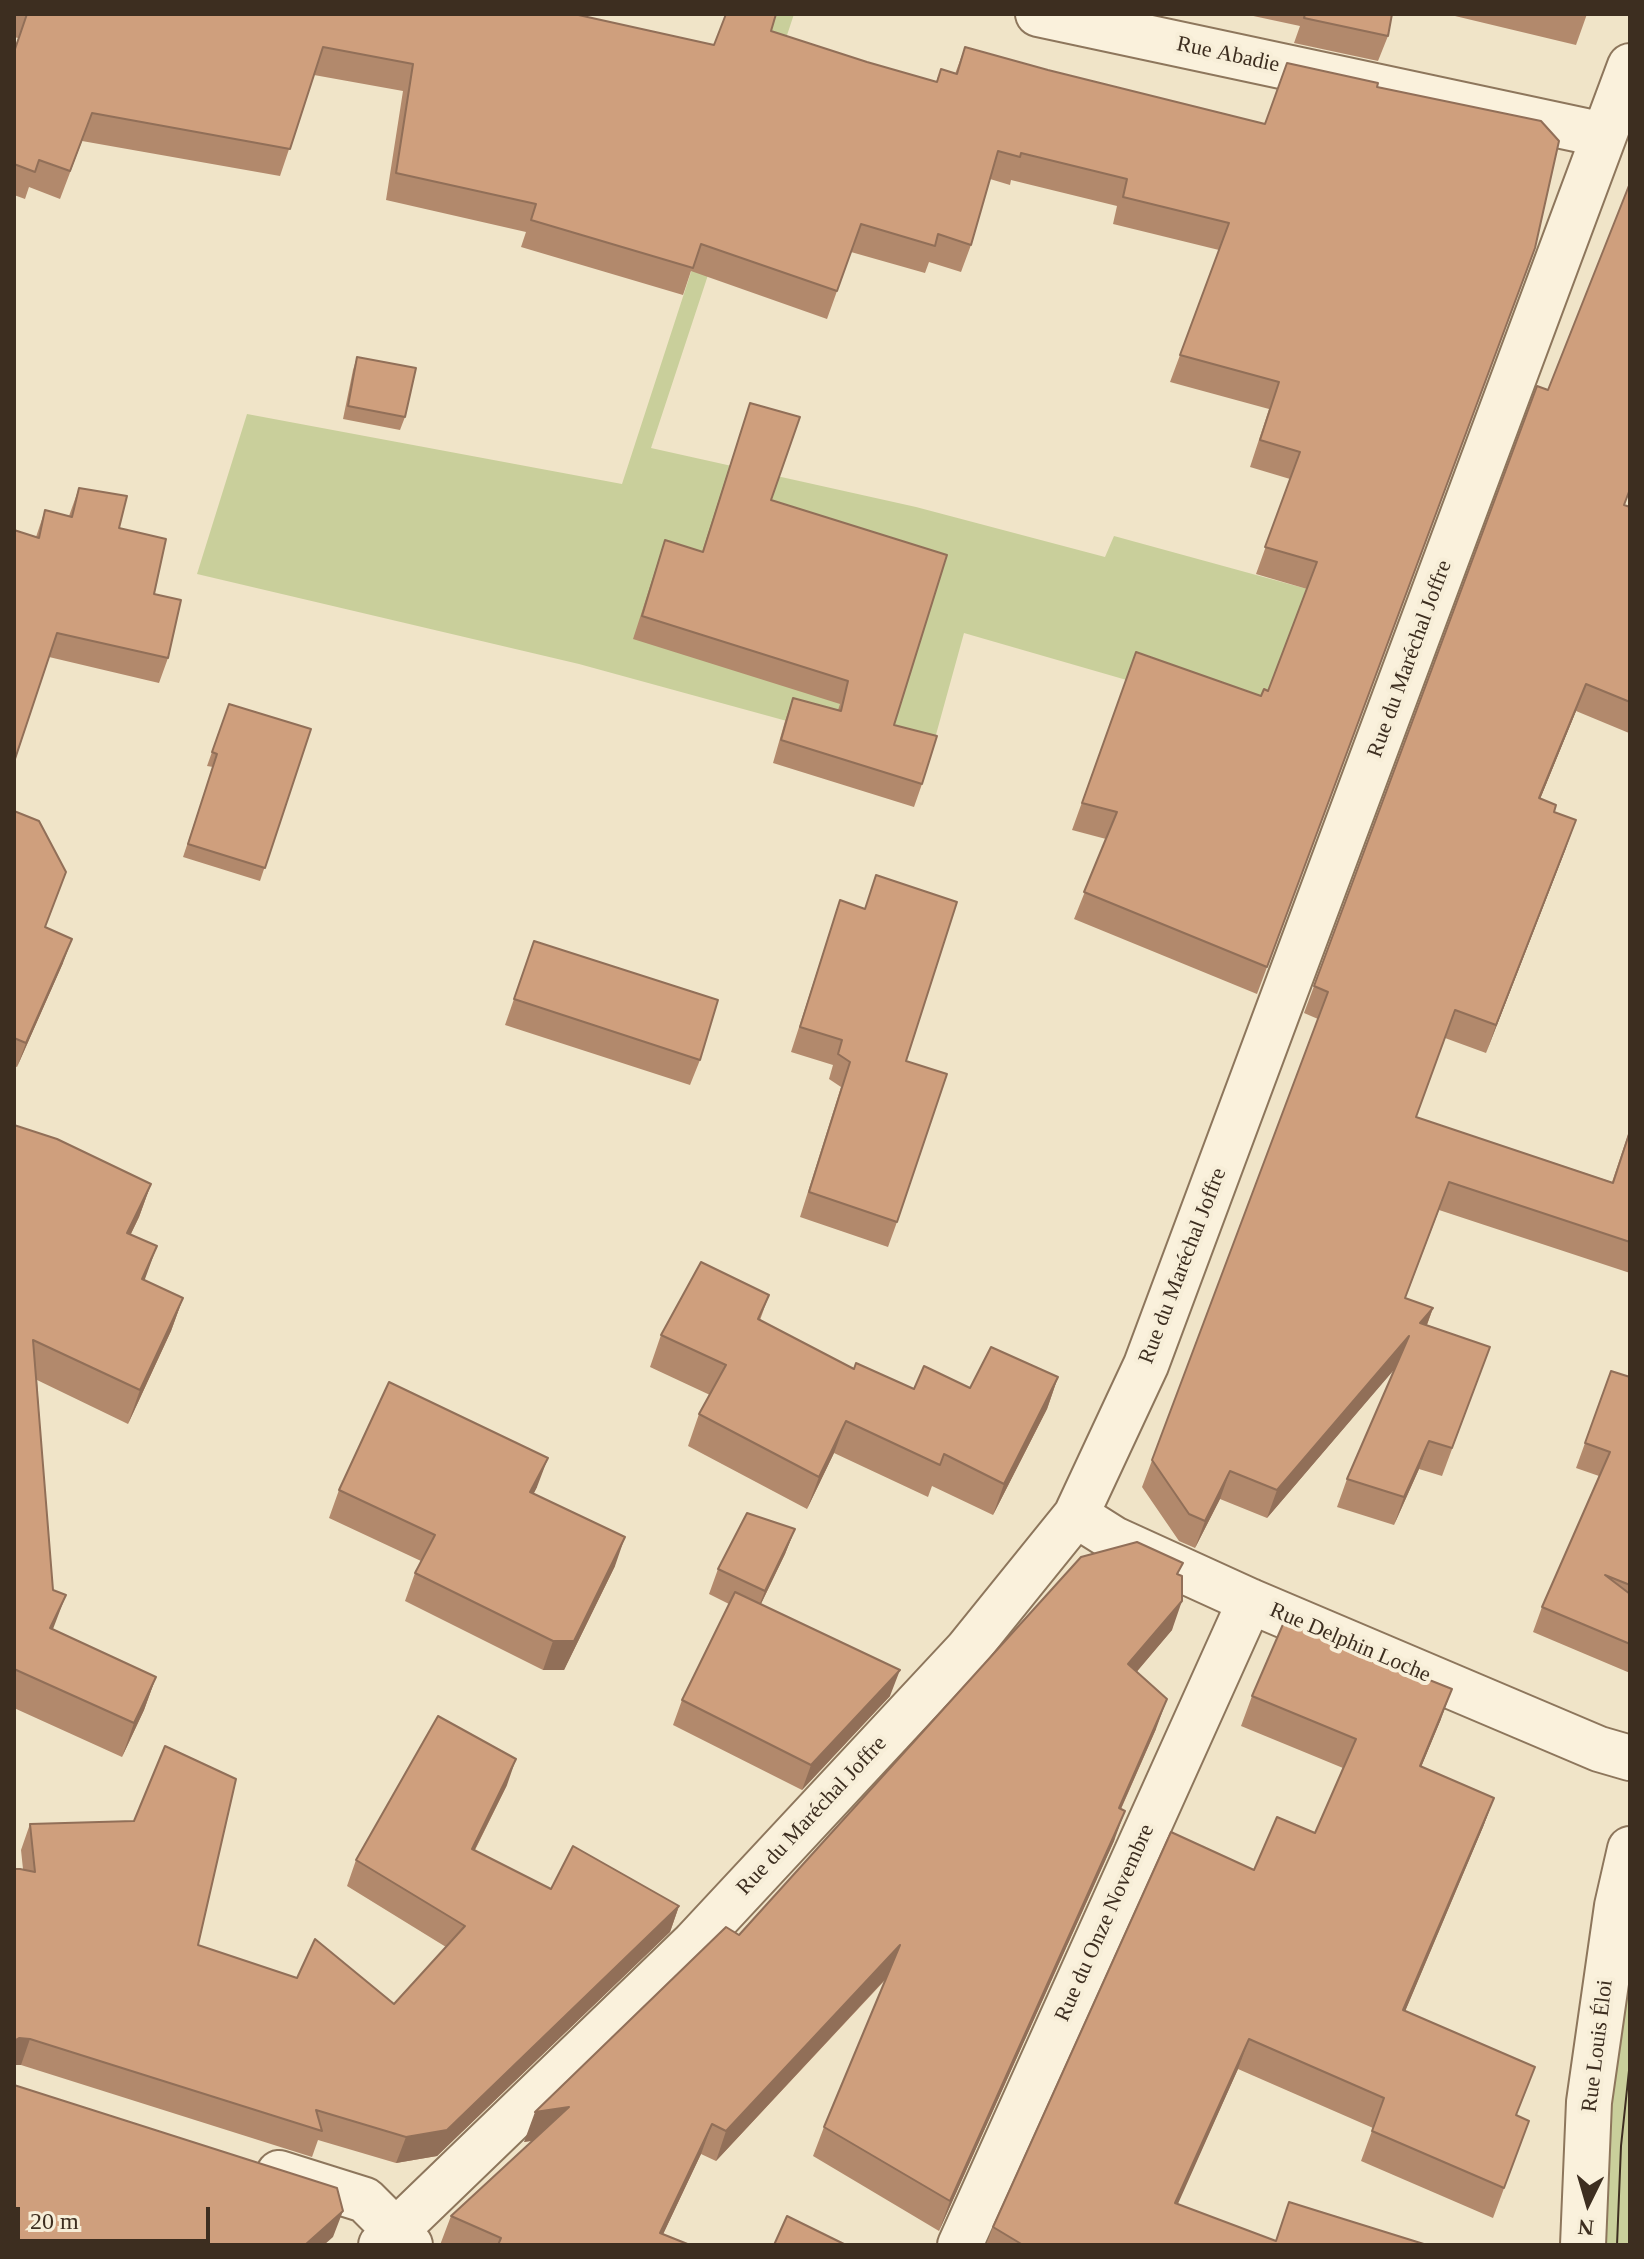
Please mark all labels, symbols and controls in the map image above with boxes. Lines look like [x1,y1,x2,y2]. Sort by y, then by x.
street label: Rue Abadie [1174,31,1282,79]
street label: Rue du Maréchal Joffre [1362,557,1458,761]
street label: Rue du Maréchal Joffre [1133,1164,1233,1368]
street label: Rue Delphin Loche [1266,1597,1434,1689]
street label: Rue du Maréchal Joffre [731,1731,893,1901]
street label: Rue du Onze Novembre [1050,1820,1160,2026]
street label: Rue Louis Éloi [1577,1978,1619,2114]
north arrow [1548,2163,1628,2243]
scale bar [20,2191,214,2241]
text: 20 m [30,2208,79,2234]
text: N [1577,2214,1595,2241]

